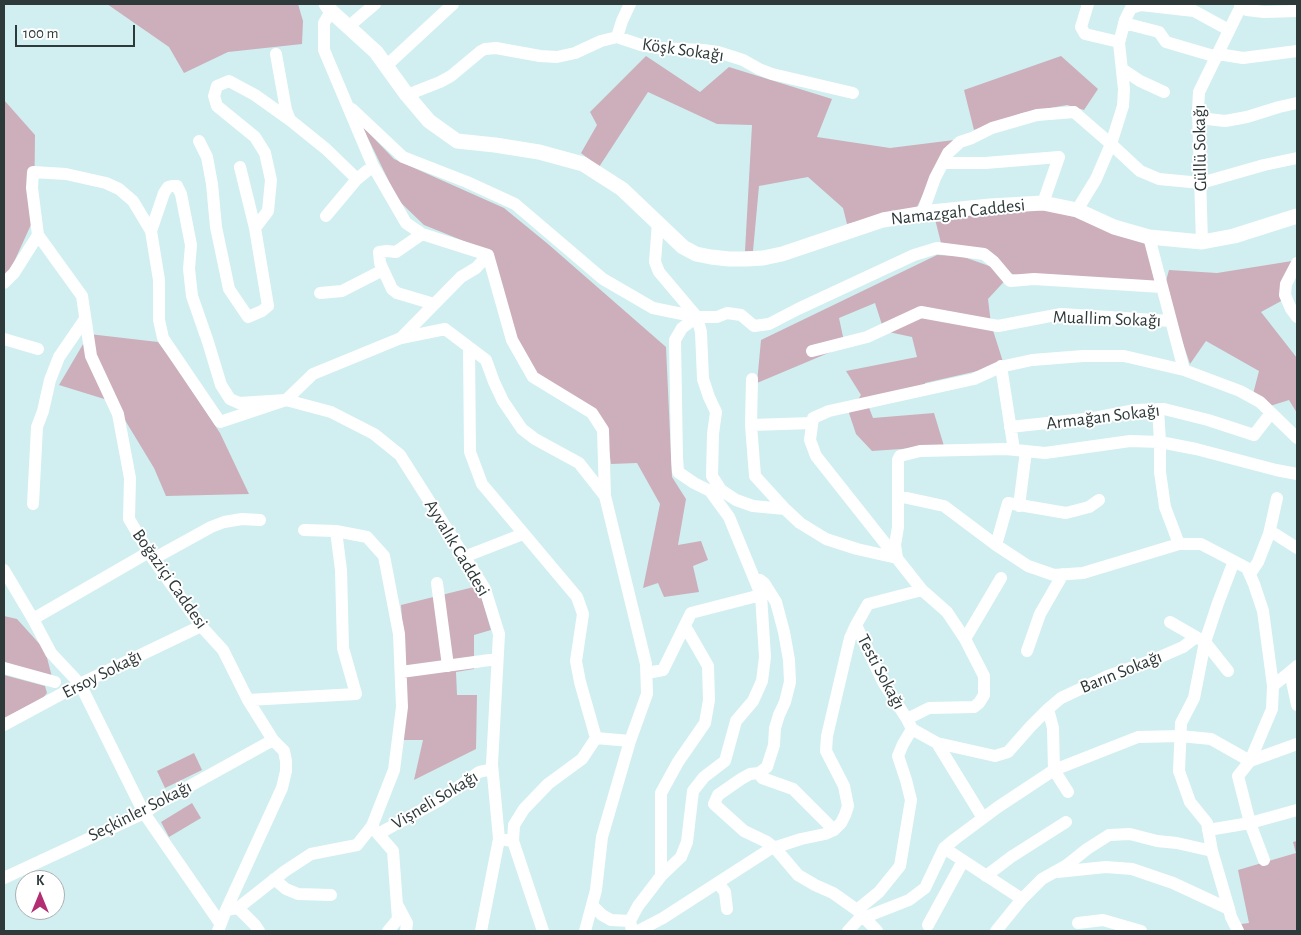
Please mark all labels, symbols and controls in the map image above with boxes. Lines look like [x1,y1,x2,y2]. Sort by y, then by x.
scale bar [18,15,138,47]
text: 100 m [23,26,58,41]
street label: Köşk Sokağı [641,34,725,66]
street label: Güllü Sokağı [1188,104,1212,192]
street label: Namazgah Caddesi [890,194,1026,230]
street label: Muallim Sokağı [1053,306,1161,332]
street label: Armağan Sokağı [1045,399,1161,435]
street label: Ayvalık Caddesi [420,496,494,600]
street label: Boğaziçi Caddesi [128,525,212,633]
street label: Testi Sokağı [852,631,910,713]
street label: Ersoy Sokağı [59,645,145,703]
street label: Barın Sokağı [1077,646,1165,698]
street label: Vişneli Sokağı [388,766,482,834]
street label: Seçkinler Sokağı [85,776,195,846]
north arrow [15,870,65,920]
text: K [36,874,44,888]

